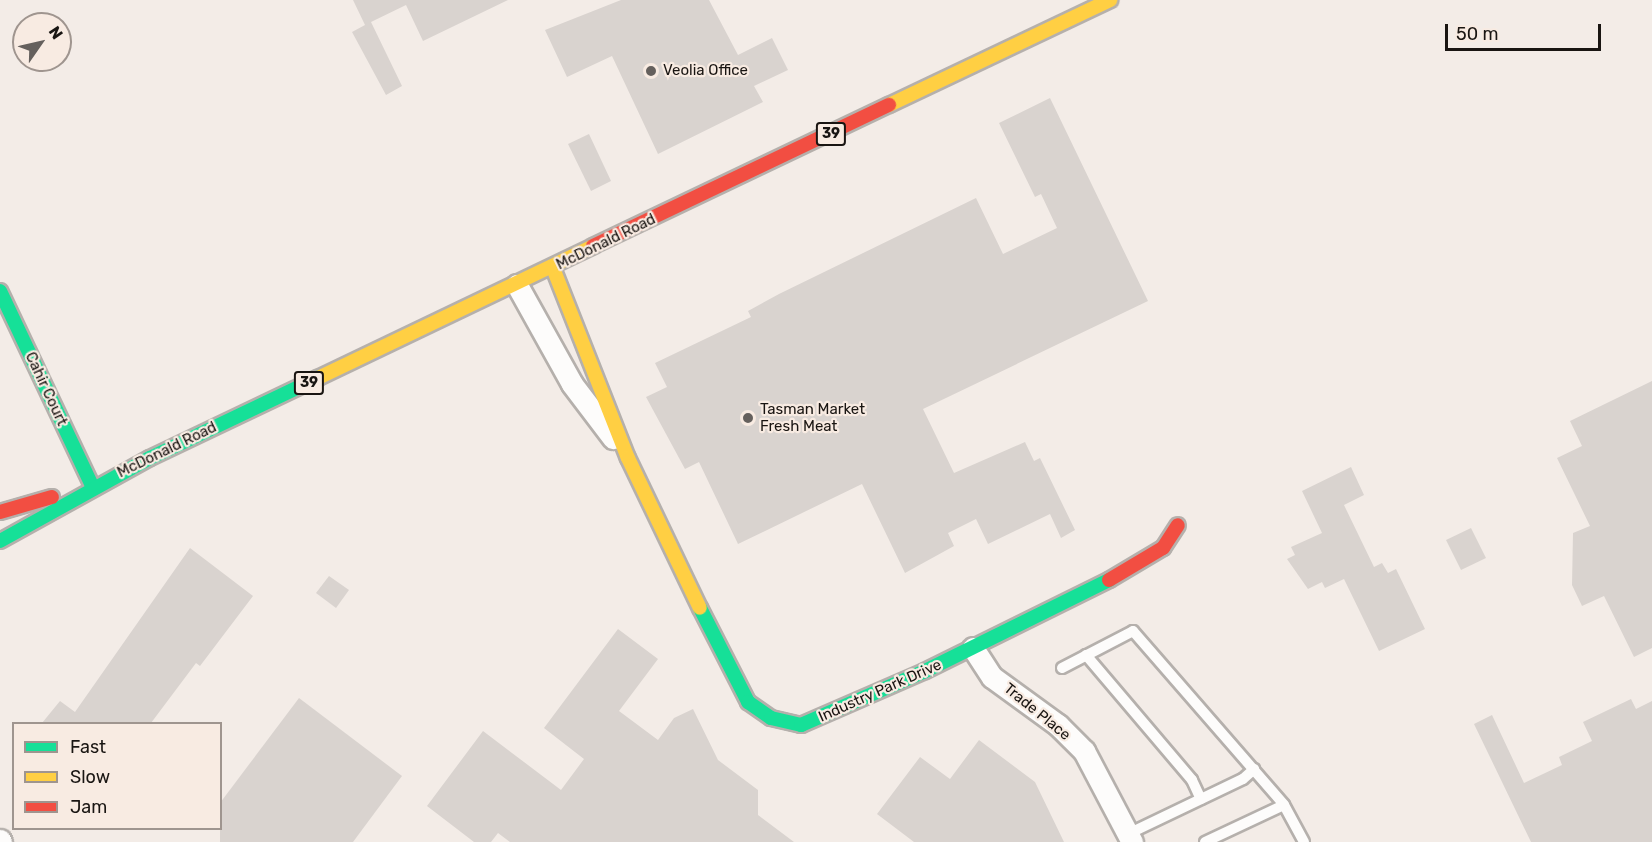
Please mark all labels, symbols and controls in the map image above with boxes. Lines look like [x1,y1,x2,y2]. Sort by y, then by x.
north arrow [12,12,72,72]
scale bar [1448,12,1604,50]
text: N [45,23,67,43]
text: 50 m [1456,23,1499,45]
place label: Veolia Office [663,62,748,80]
marker: Veolia Office [644,64,658,78]
road number: 39 [814,123,848,145]
street label: McDonald Road [553,210,659,274]
street label: Cahir Court [21,349,71,429]
road number: 39 [292,372,326,394]
place label: Tasman Market Fresh Meat [760,400,865,435]
marker: Tasman Market Fresh Meat [741,411,755,425]
street label: McDonald Road [114,418,220,482]
street label: Industry Park Drive [815,656,945,726]
street label: Trade Place [1000,680,1074,744]
legend [12,722,222,830]
text: Fast [70,736,106,758]
text: Slow [70,766,110,788]
text: Jam [70,796,107,818]

